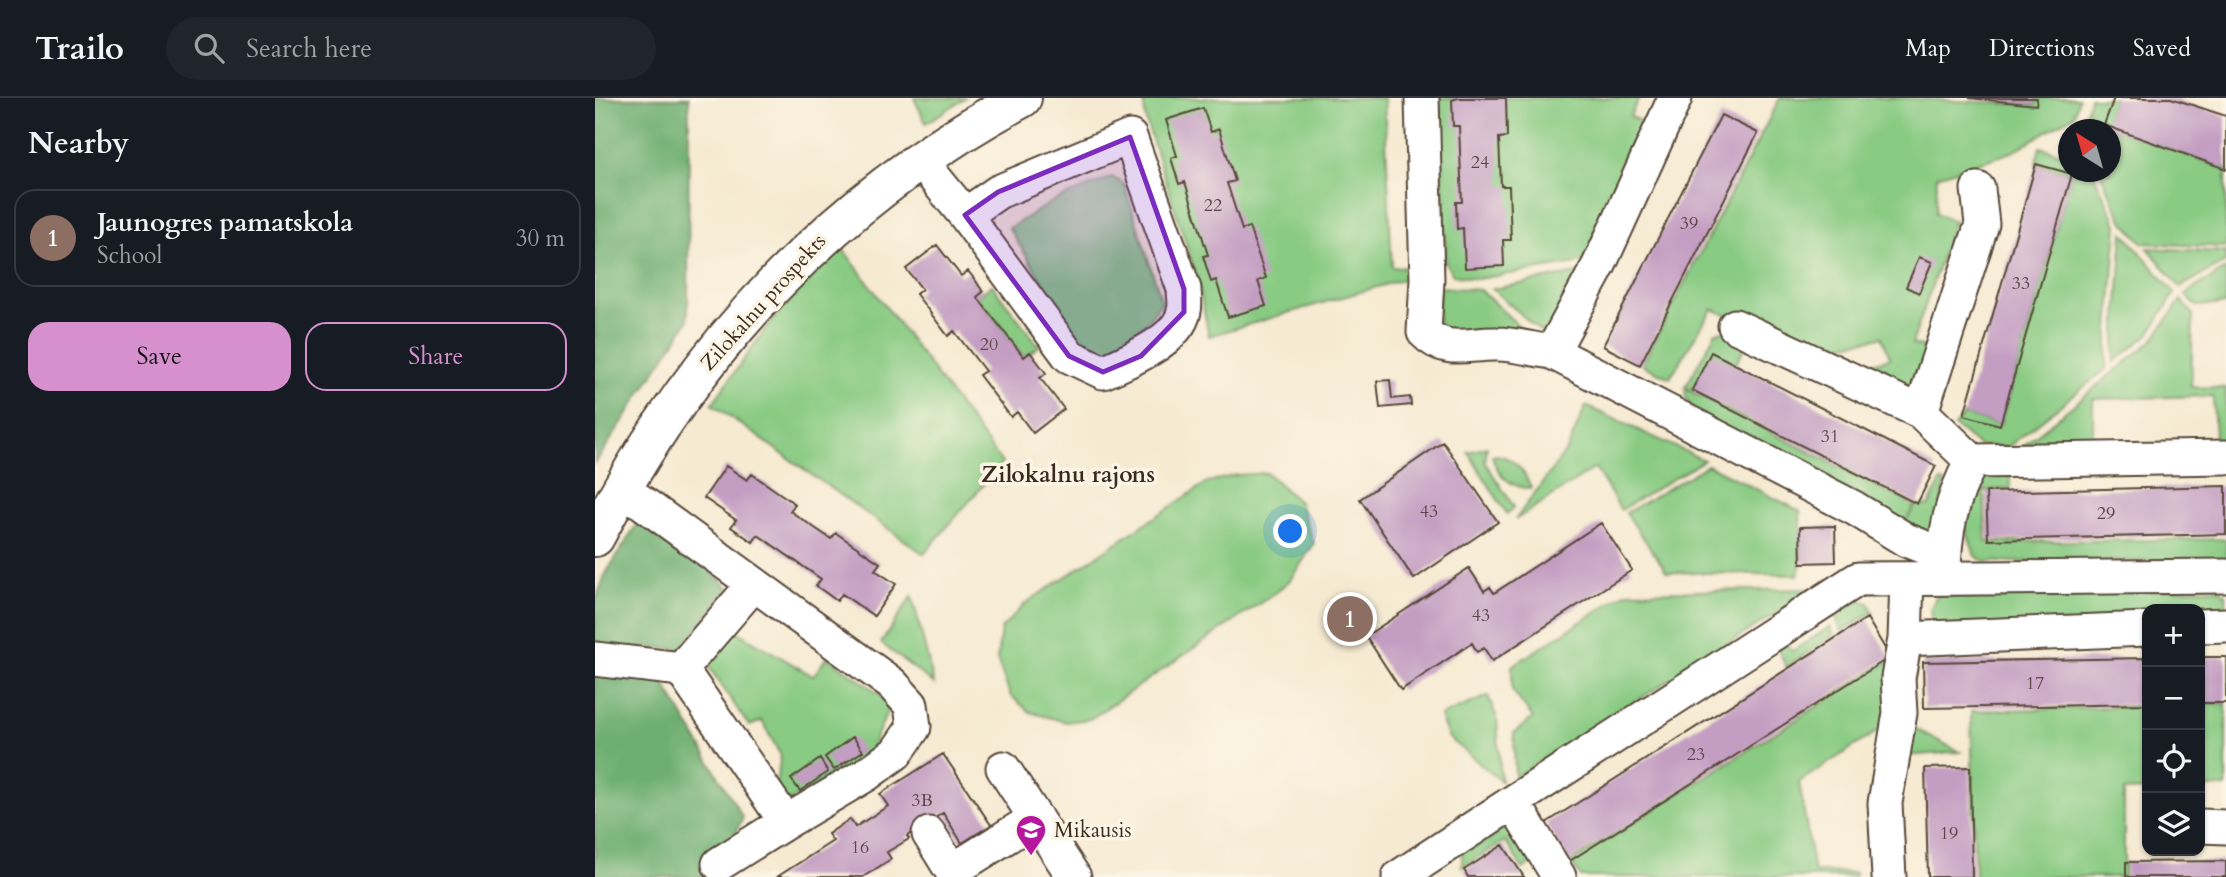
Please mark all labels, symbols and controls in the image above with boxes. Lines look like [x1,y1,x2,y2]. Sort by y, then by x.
search box [166,17,656,80]
text: Trailo [35,26,124,71]
icon: search [190,29,228,67]
text: Search here [246,31,372,66]
text: Map [1905,32,1951,65]
text: Directions [1989,32,2095,65]
text: Saved [2133,32,2191,65]
north arrow [2058,119,2121,182]
text: Nearby [28,123,129,164]
house number: 24 [1471,150,1489,175]
house number: 22 [1204,193,1222,218]
text: Jaunogres pamatskola [97,205,353,240]
house number: 39 [1680,211,1698,236]
text: 1 [47,223,59,254]
text: 30 m [516,223,565,254]
street label: Zilokalnu prospekts [694,228,833,377]
text: School [97,240,162,271]
house number: 33 [2012,271,2030,296]
button: Save [28,322,291,391]
button: Share [305,322,567,391]
house number: 20 [980,332,998,357]
house number: 31 [1821,424,1839,449]
district label: Zilokalnu rajons [981,459,1155,490]
house number: 43 [1420,499,1438,524]
house number: 29 [2097,501,2115,526]
your location [1273,514,1307,548]
pin: 1 [1327,593,1373,645]
house number: 43 [1472,603,1490,628]
map controls [2142,604,2205,856]
button: + [2142,604,2205,667]
button: − [2142,667,2205,730]
house number: 17 [2026,671,2044,696]
button: locate [2142,730,2205,793]
house number: 23 [1687,742,1705,767]
house number: 3B [911,788,933,813]
button: layers [2142,793,2205,856]
school or university icon: Mikausis [1014,813,1048,857]
place label: Mikausis [1054,816,1131,845]
house number: 19 [1940,821,1958,846]
house number: 16 [851,835,869,860]

